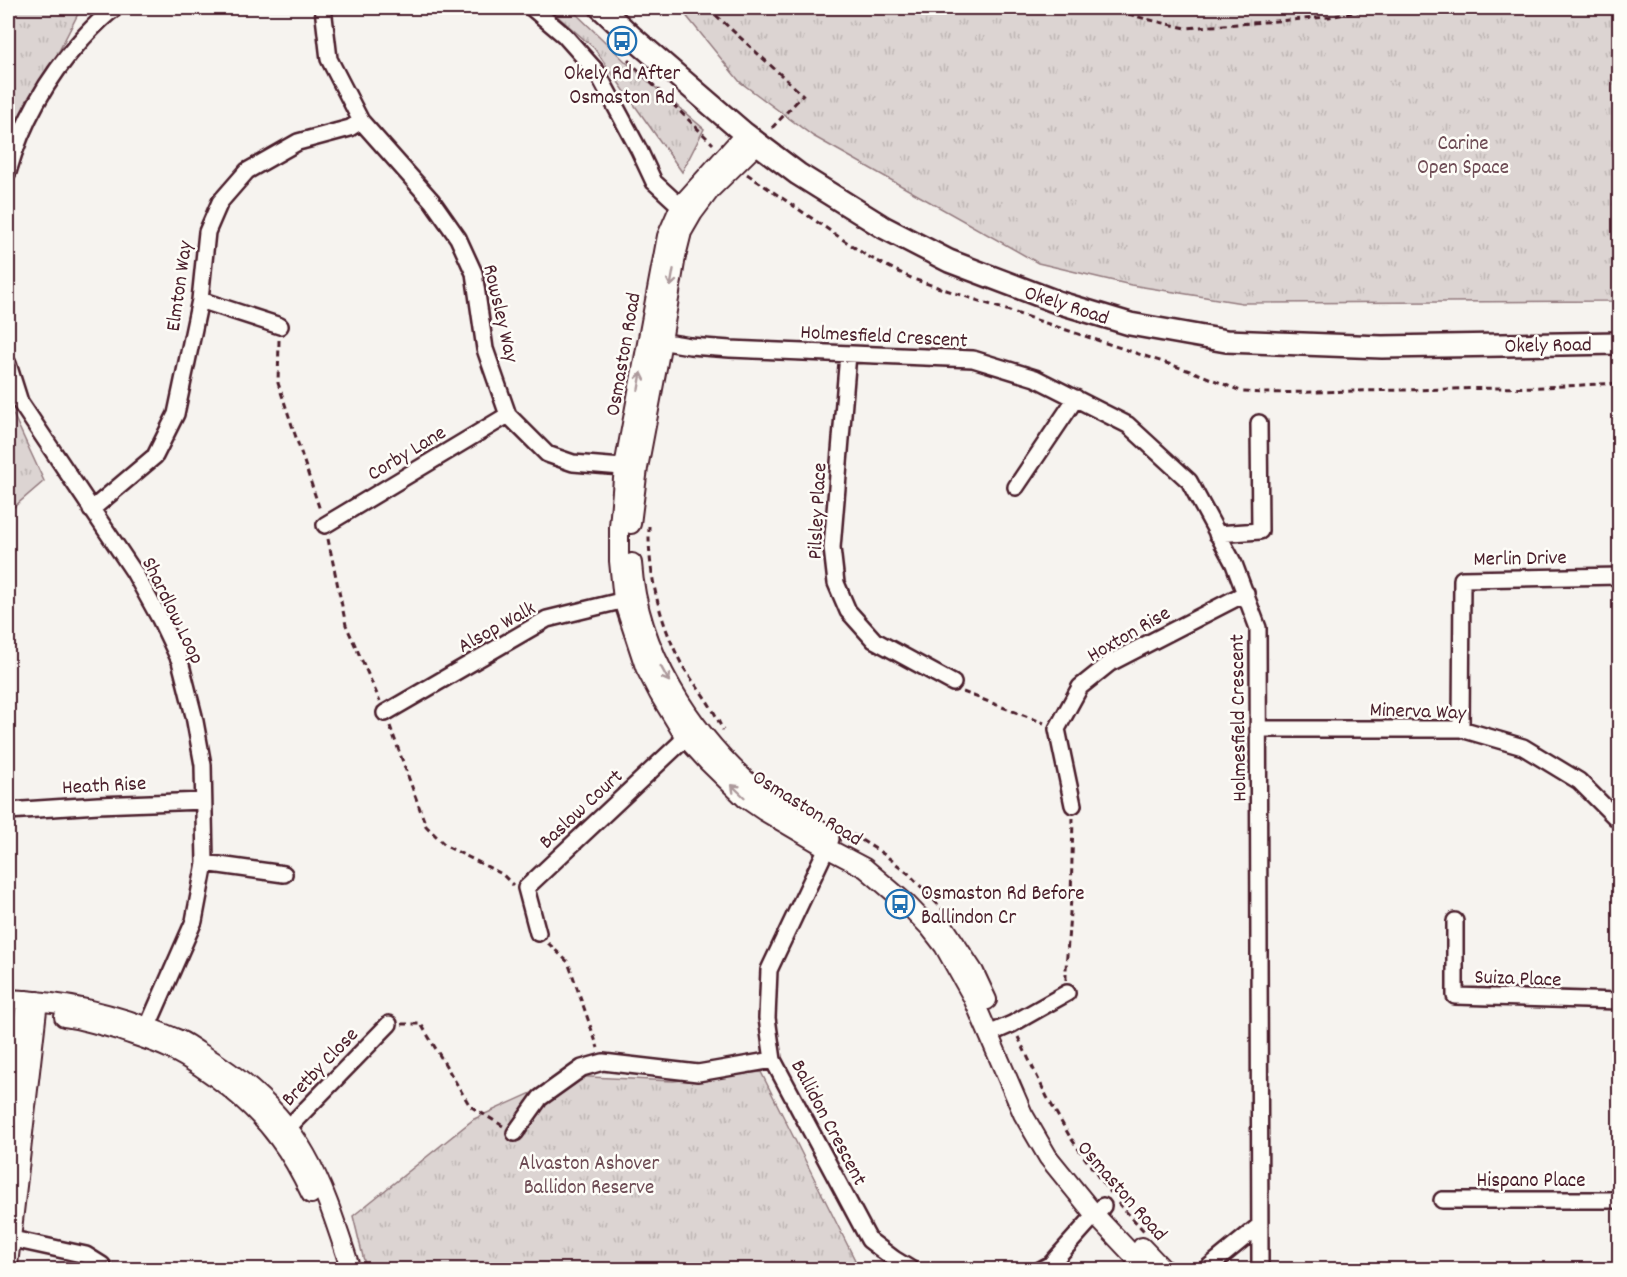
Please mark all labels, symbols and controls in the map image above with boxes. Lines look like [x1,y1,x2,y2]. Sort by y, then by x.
bus stop icon: Okely Rd After Osmaston Rd [606,25,638,57]
place label: Okely Rd After Osmaston Rd [564,60,681,114]
park label: Carine Open Space [1417,130,1509,184]
street label: Elmton Way [160,239,202,334]
street label: Rowsley Way [473,262,525,366]
one-way arrow [667,268,678,288]
street label: Okely Road [1020,279,1112,335]
street label: Osmaston Road [599,290,651,419]
street label: Holmesfield Crescent [799,319,969,357]
street label: Okely Road [1504,331,1592,363]
one-way arrow [635,372,646,392]
street label: Corby Lane [362,419,453,490]
street label: Pilsley Place [801,462,837,560]
street label: Merlin Drive [1473,544,1567,576]
street label: Shardlow Loop [132,553,210,670]
street label: Alsop Walk [453,595,542,662]
street label: Hoxton Rise [1082,600,1177,672]
street label: Holmesfield Crescent [1224,634,1256,802]
one-way arrow [659,665,671,682]
street label: Minerva Way [1369,696,1467,730]
street label: Baslow Court [533,763,631,857]
street label: Osmaston Road [746,764,867,855]
street label: Heath Rise [61,770,147,804]
one-way arrow [730,783,745,798]
place label: Osmaston Rd Before Ballindon Cr [921,880,1084,934]
bus stop icon: Osmaston Rd Before Ballindon Cr [884,888,916,920]
street label: Suiza Place [1474,963,1562,997]
street label: Bretby Close [276,1022,367,1114]
street label: Ballidon Crescent [782,1055,873,1192]
street label: Osmaston Road [1068,1135,1173,1249]
park label: Alvaston Ashover Ballidon Reserve [519,1150,659,1204]
street label: Hispano Place [1477,1167,1585,1197]

